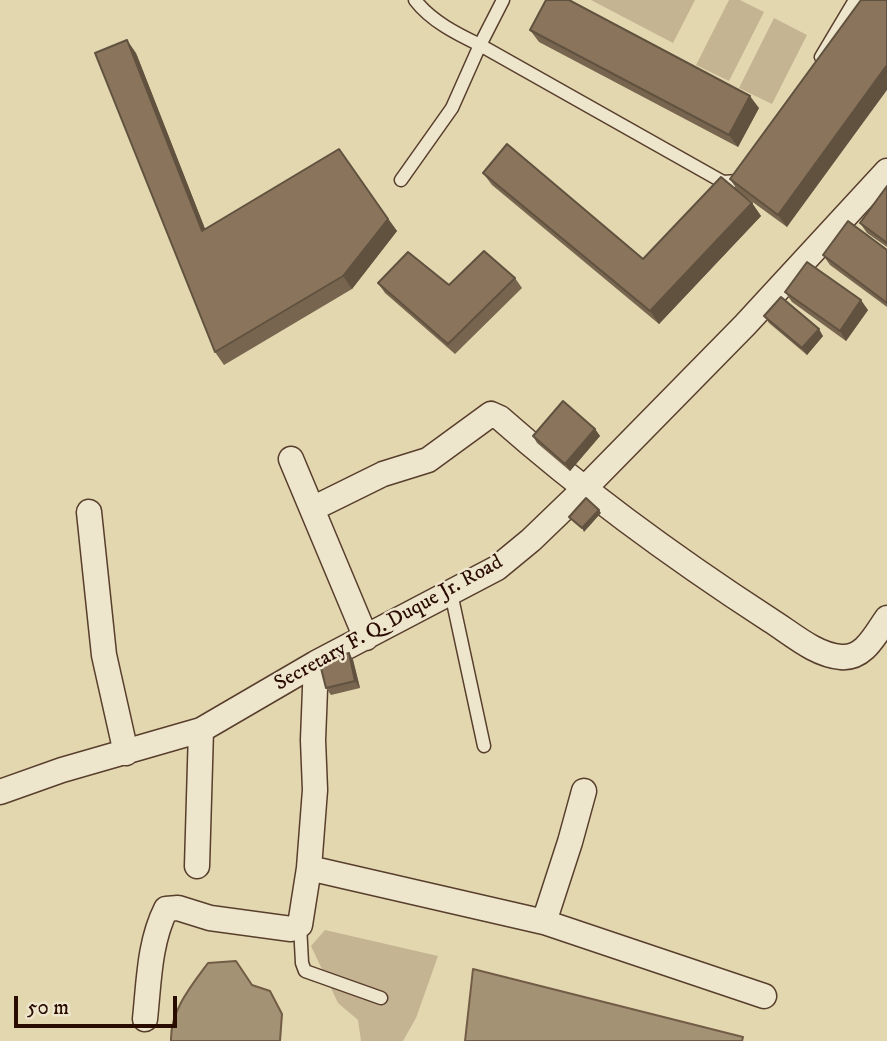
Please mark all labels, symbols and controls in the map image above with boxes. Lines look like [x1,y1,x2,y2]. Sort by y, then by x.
street label: Secretary F. Q. Duque Jr. Road [270,551,508,697]
scale bar [18,982,180,1026]
text: 50 m [27,995,69,1021]

